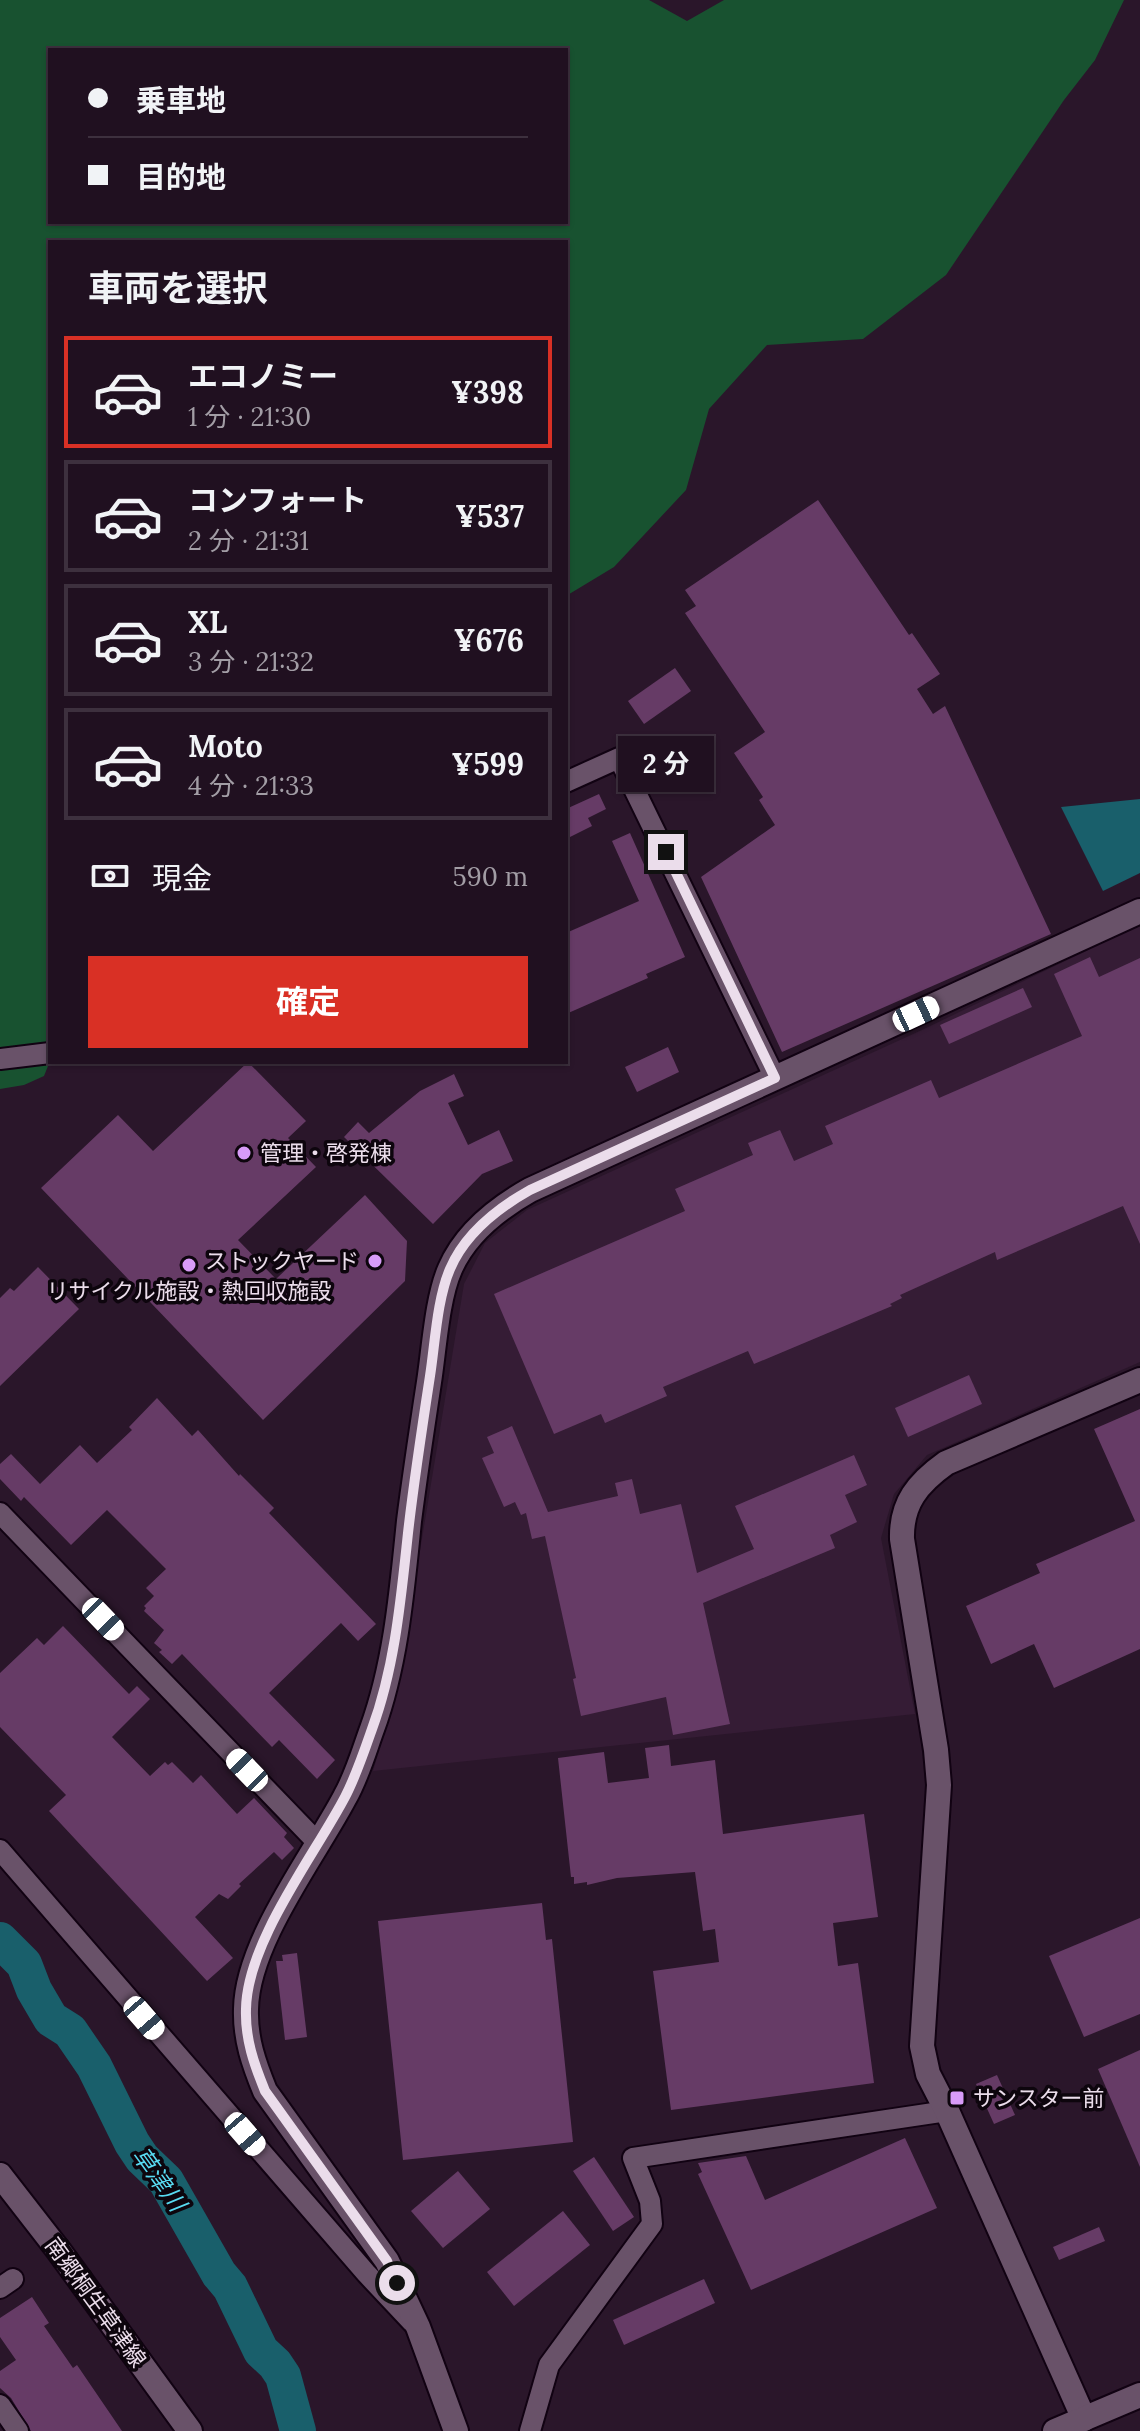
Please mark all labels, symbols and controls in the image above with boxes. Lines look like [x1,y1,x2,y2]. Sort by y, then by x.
text: 乗車地 [136,81,226,119]
text: 目的地 [136,158,226,196]
text: 車両を選択 [88,265,268,311]
icon: car [92,356,164,428]
text: エコノミー [188,357,338,395]
text: ¥398 [451,373,524,411]
text: 1 分 · 21:30 [188,400,311,433]
icon: car [92,480,164,552]
text: コンフォート [188,481,367,519]
text: ¥537 [455,497,524,535]
text: 2 分 · 21:31 [188,524,309,557]
text: XL [188,603,227,641]
icon: car [92,604,164,676]
text: ¥676 [454,621,524,659]
text: 3 分 · 21:32 [188,645,314,678]
text: Moto [188,727,263,765]
icon: car [92,728,164,800]
callout: 2 分 [618,736,714,792]
text: ¥599 [452,745,524,783]
text: 2 分 [643,747,689,780]
text: 4 分 · 21:33 [188,769,314,802]
route end [648,834,684,870]
icon: cash [88,854,132,898]
text: 現金 [152,859,212,897]
text: 590 m [453,860,528,893]
button: 確定 [88,956,528,1048]
car [889,993,943,1035]
place label: 管理・啓発棟 [260,1139,392,1167]
marker: 管理・啓発棟 [235,1144,253,1162]
place label: ストックヤード [205,1247,359,1275]
marker: ストックヤード [366,1252,384,1270]
marker: リサイクル施設・熱回収施設 [180,1256,198,1274]
place label: リサイクル施設・熱回収施設 [47,1277,331,1305]
car [78,1593,128,1645]
car [222,1744,272,1796]
car [119,1992,169,2044]
place label: サンスター前 [973,2084,1105,2112]
marker: サンスター前 [948,2089,966,2107]
car [220,2108,270,2160]
water label: 草津川 [125,2141,194,2220]
street label: 南郷桐生草津線 [39,2231,153,2373]
route start [379,2265,415,2301]

